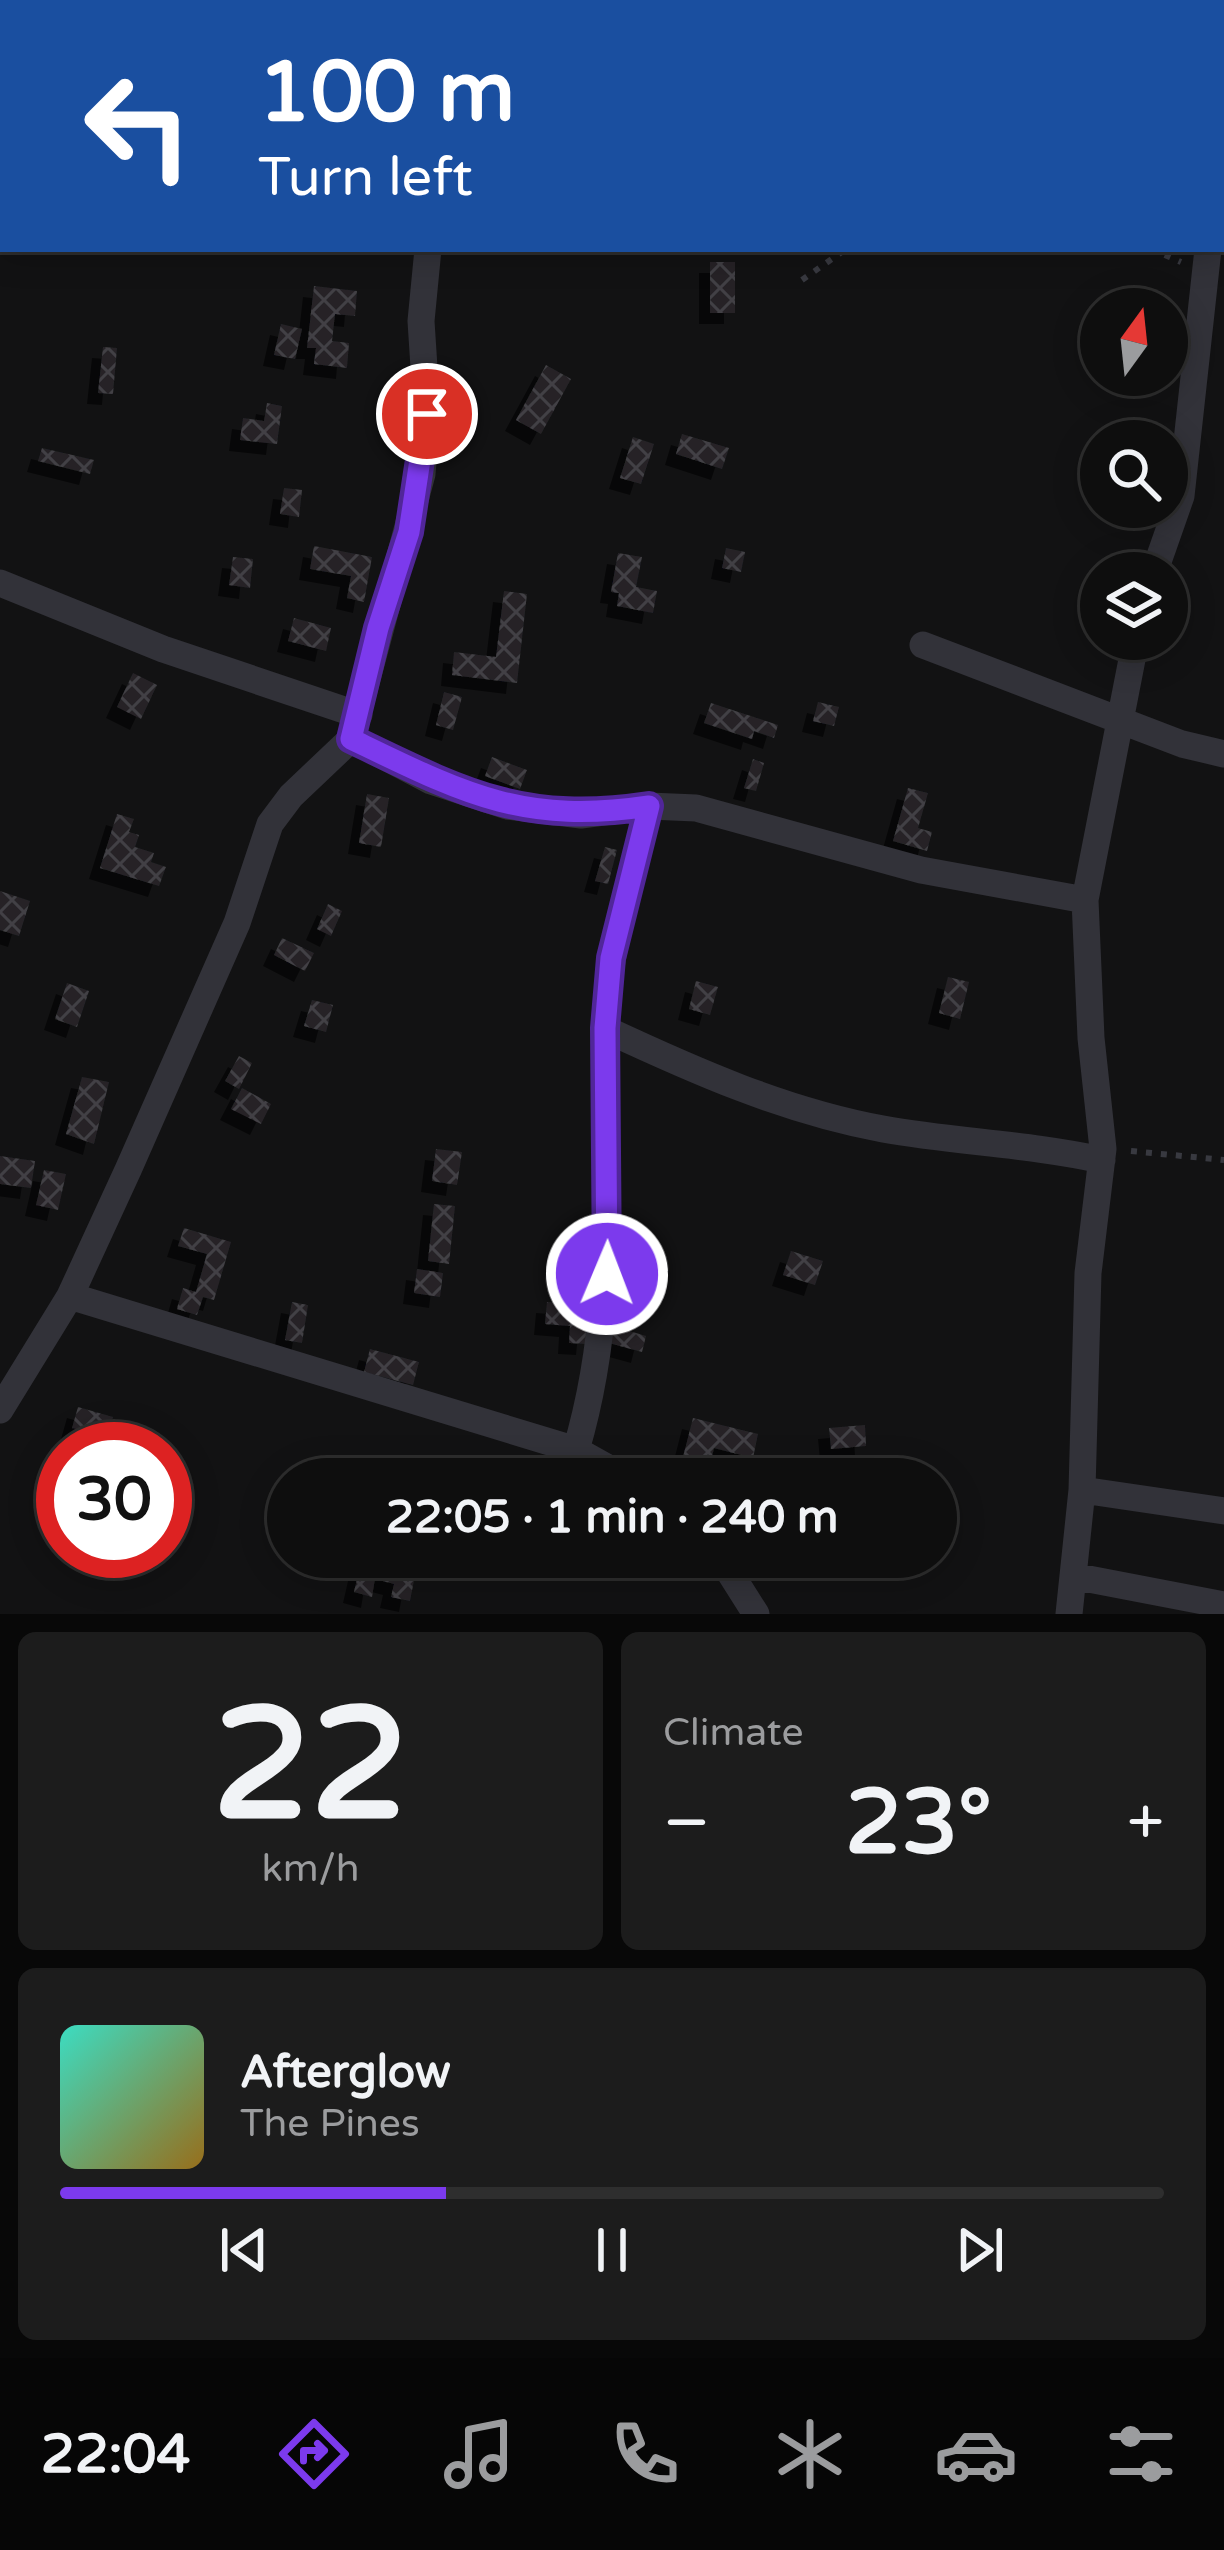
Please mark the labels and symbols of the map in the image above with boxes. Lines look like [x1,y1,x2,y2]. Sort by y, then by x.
north arrow [1080,288,1188,396]
pin [376,363,478,465]
position arrow [544,1211,670,1337]
speed limit sign: 30 [36,1422,192,1578]

